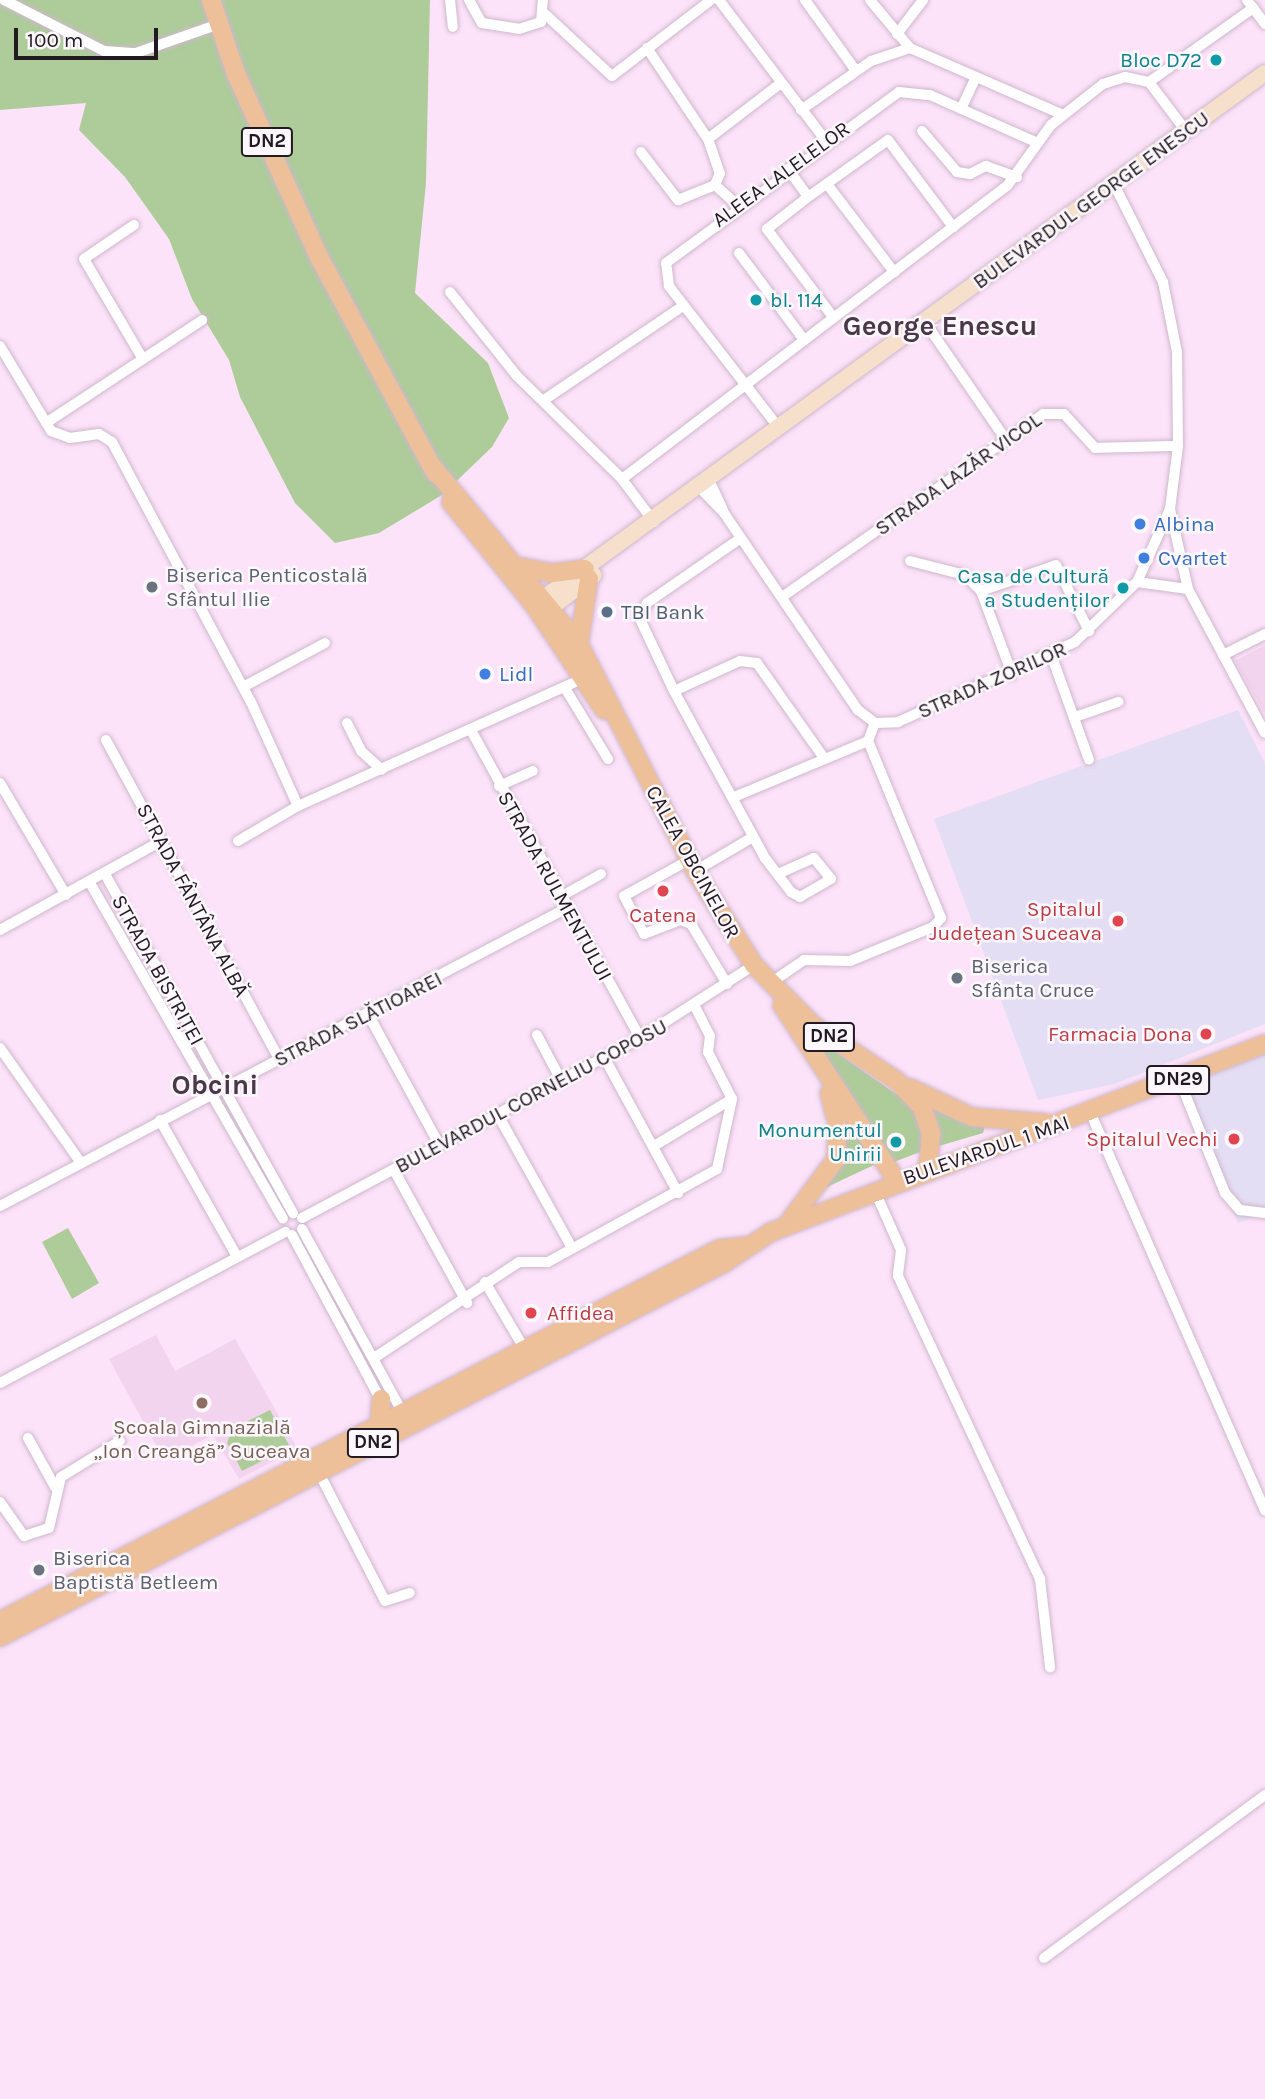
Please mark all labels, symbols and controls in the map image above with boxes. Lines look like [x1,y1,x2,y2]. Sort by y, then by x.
scale bar [18,14,161,58]
text: 100 m [27,28,84,52]
place label: Bloc D72 [1120,47,1202,73]
marker: Bloc D72 [1208,52,1224,68]
street label: BULEVARDUL GEORGE ENESCU [968,106,1214,294]
street label: ALEEA LALELELOR [707,116,855,232]
road number: DN2 [241,126,293,158]
place label: bl. 114 [770,287,823,313]
marker: bl. 114 [748,292,764,308]
district label: George Enescu [843,309,1037,343]
street label: STRADA LAZĂR VICOL [870,407,1046,541]
place label: Albina [1154,511,1215,537]
marker: Albina [1132,516,1148,532]
place label: Cvartet [1158,545,1227,571]
marker: Cvartet [1136,550,1152,566]
place label: Biserica Penticostală Sfântul Ilie [166,562,368,612]
place label: Casa de Cultură a Studenților [958,563,1109,613]
marker: Biserica Penticostală Sfântul Ilie [144,579,160,595]
marker: Casa de Cultură a Studenților [1115,580,1131,596]
place label: TBI Bank [621,599,705,625]
marker: TBI Bank [599,604,615,620]
street label: STRADA ZORILOR [914,636,1070,724]
place label: Lidl [499,661,533,687]
marker: Lidl [477,666,493,682]
street label: CALEA OBCINELOR [640,781,746,943]
street label: STRADA RULMENTULUI [492,787,618,985]
street label: STRADA FÂNTÂNA ALBĂ [131,799,255,1001]
marker: Catena [655,883,671,899]
street label: STRADA BISTRIȚEI [106,890,210,1050]
place label: Spitalul Județean Suceava [929,896,1102,946]
place label: Catena [629,902,697,928]
marker: Spitalul Județean Suceava [1108,911,1128,931]
place label: Biserica Sfânta Cruce [971,953,1094,1003]
street label: STRADA SLĂTIOAREI [270,966,446,1072]
marker: Biserica Sfânta Cruce [949,970,965,986]
street label: BULEVARDUL CORNELIU COPOSU [391,1013,671,1179]
road number: DN2 [803,1021,855,1052]
place label: Farmacia Dona [1048,1021,1192,1047]
marker: Farmacia Dona [1198,1026,1214,1042]
road number: DN29 [1145,1064,1211,1096]
district label: Obcini [172,1068,258,1102]
street label: BULEVARDUL 1 MAI [899,1110,1073,1190]
place label: Monumentul Unirii [758,1117,882,1167]
place label: Spitalul Vechi [1086,1126,1218,1152]
marker: Spitalul Vechi [1224,1129,1244,1149]
marker: Monumentul Unirii [888,1134,904,1150]
place label: Affidea [547,1300,614,1326]
marker: Affidea [521,1303,541,1323]
marker: Școala Gimnazială „Ion Creangă” Suceava [194,1395,210,1411]
place label: Școala Gimnazială „Ion Creangă” Suceava [93,1414,311,1464]
road number: DN2 [347,1428,399,1458]
place label: Biserica Baptistă Betleem [53,1545,218,1595]
marker: Biserica Baptistă Betleem [31,1562,47,1578]

